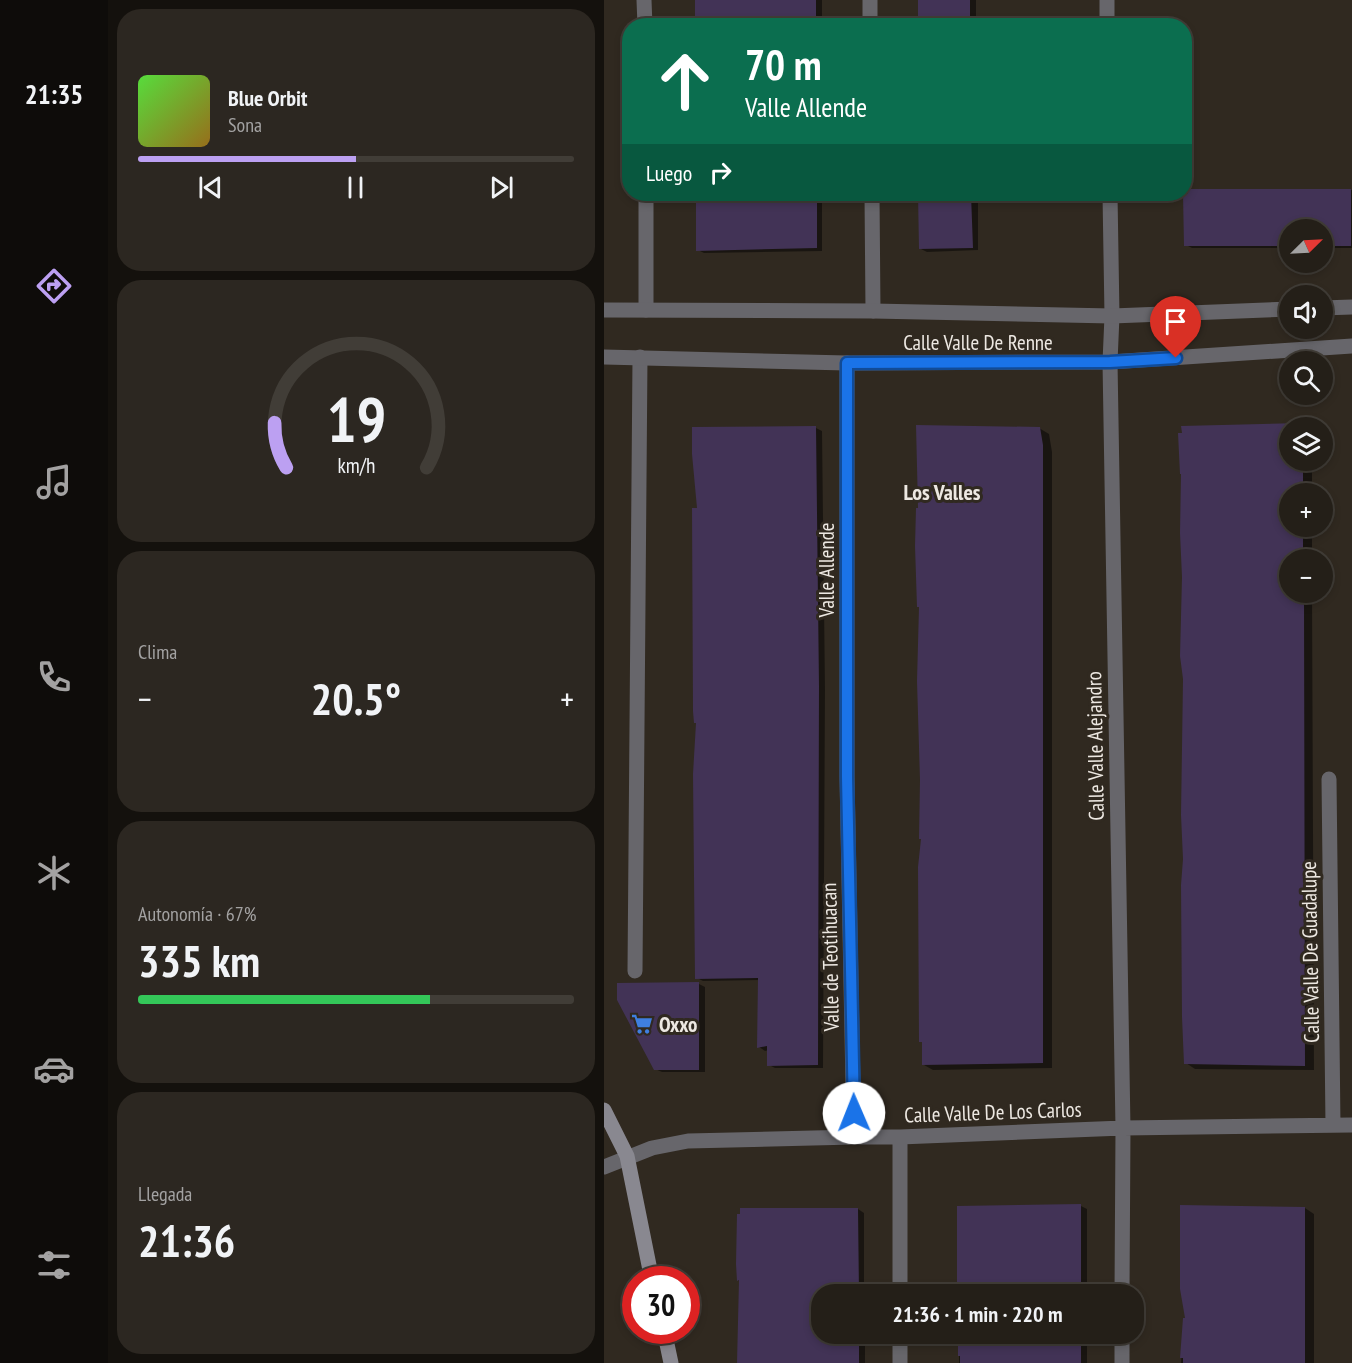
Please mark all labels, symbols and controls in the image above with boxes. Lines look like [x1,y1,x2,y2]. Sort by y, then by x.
text: 70 m [745,37,822,92]
icon: ahead [646,42,724,120]
text: 21:35 [25,77,83,111]
text: Blue Orbit [228,84,307,112]
text: Valle Allende [745,90,867,124]
text: Sona [228,112,262,138]
icon: right [704,156,737,189]
text: Luego [646,159,692,187]
icon: previous [194,171,227,204]
icon: pause [339,171,372,204]
icon: next [485,171,518,204]
north arrow [1279,219,1333,273]
map controls [1279,219,1333,603]
icon: directions [33,265,75,307]
button: sound [1279,285,1333,339]
pin [1150,296,1201,358]
icon: arrive [1159,305,1192,338]
street label: Calle Valle De Renne [903,329,1053,356]
button: search [1279,351,1333,405]
text: 19 [326,378,386,459]
button: layers [1279,417,1333,471]
text: km/h [337,451,375,479]
icon: music [33,461,75,503]
district label: Los Valles [903,478,981,506]
button: + [1279,483,1333,537]
street label: Valle Allende [813,523,840,618]
button: − [1279,549,1333,603]
text: Clima [138,639,177,665]
icon: phone [33,656,75,698]
text: 20.5° [311,669,401,727]
street label: Calle Valle Alejandro [1080,671,1110,821]
text: − [138,677,152,720]
text: + [560,677,574,720]
icon: climate [33,852,75,894]
street label: Calle Valle De Guadalupe [1295,861,1325,1043]
street label: Valle de Teotihuacan [815,882,845,1033]
text: Autonomía · 67% [138,901,256,927]
text: 335 km [138,931,260,989]
place label: Oxxo [659,1011,697,1038]
supermarket icon: Oxxo [630,1012,654,1036]
icon: car [33,1048,75,1090]
position arrow [822,1081,886,1145]
street label: Calle Valle De Los Carlos [904,1095,1082,1129]
text: Llegada [138,1181,192,1207]
text: 21:36 [138,1211,235,1269]
icon: filters [33,1244,75,1286]
speed limit sign: 30 [622,1266,700,1344]
text: 21:36 · 1 min · 220 m [892,1300,1063,1328]

